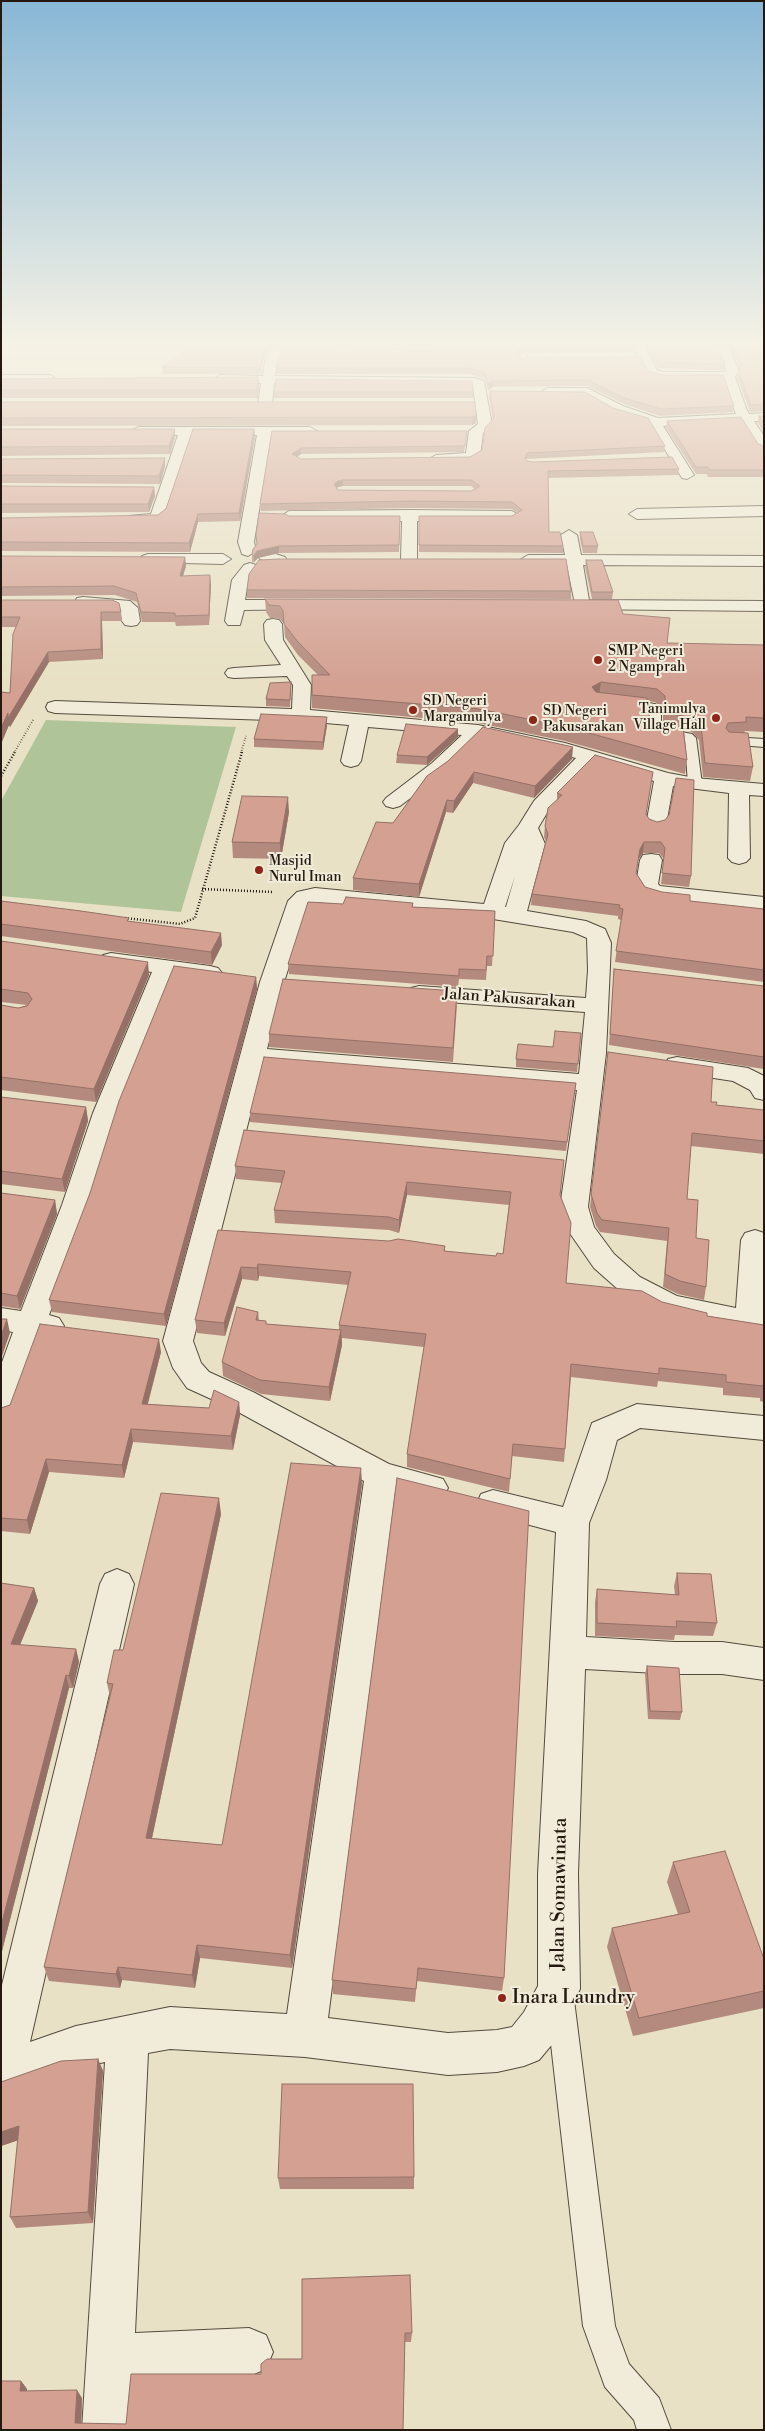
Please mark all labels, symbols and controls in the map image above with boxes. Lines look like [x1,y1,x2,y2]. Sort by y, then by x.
place label: SMP Negeri 2 Ngamprah [608,644,685,676]
marker: SMP Negeri 2 Ngamprah [592,654,604,666]
place label: SD Negeri Margamulya [423,694,501,726]
place label: Tanimulya Village Hall [633,702,706,734]
marker: SD Negeri Margamulya [407,704,419,716]
place label: SD Negeri Pakusarakan [543,704,624,736]
marker: Tanimulya Village Hall [710,712,722,724]
marker: SD Negeri Pakusarakan [527,714,539,726]
place label: Masjid Nurul Iman [269,854,342,886]
marker: Masjid Nurul Iman [253,864,265,876]
street label: Jalan Pakusarakan [442,985,576,1013]
street label: Jalan Somawinata [547,1817,573,1971]
place label: Inara Laundry [512,1987,635,2009]
marker: Inara Laundry [496,1992,508,2004]

